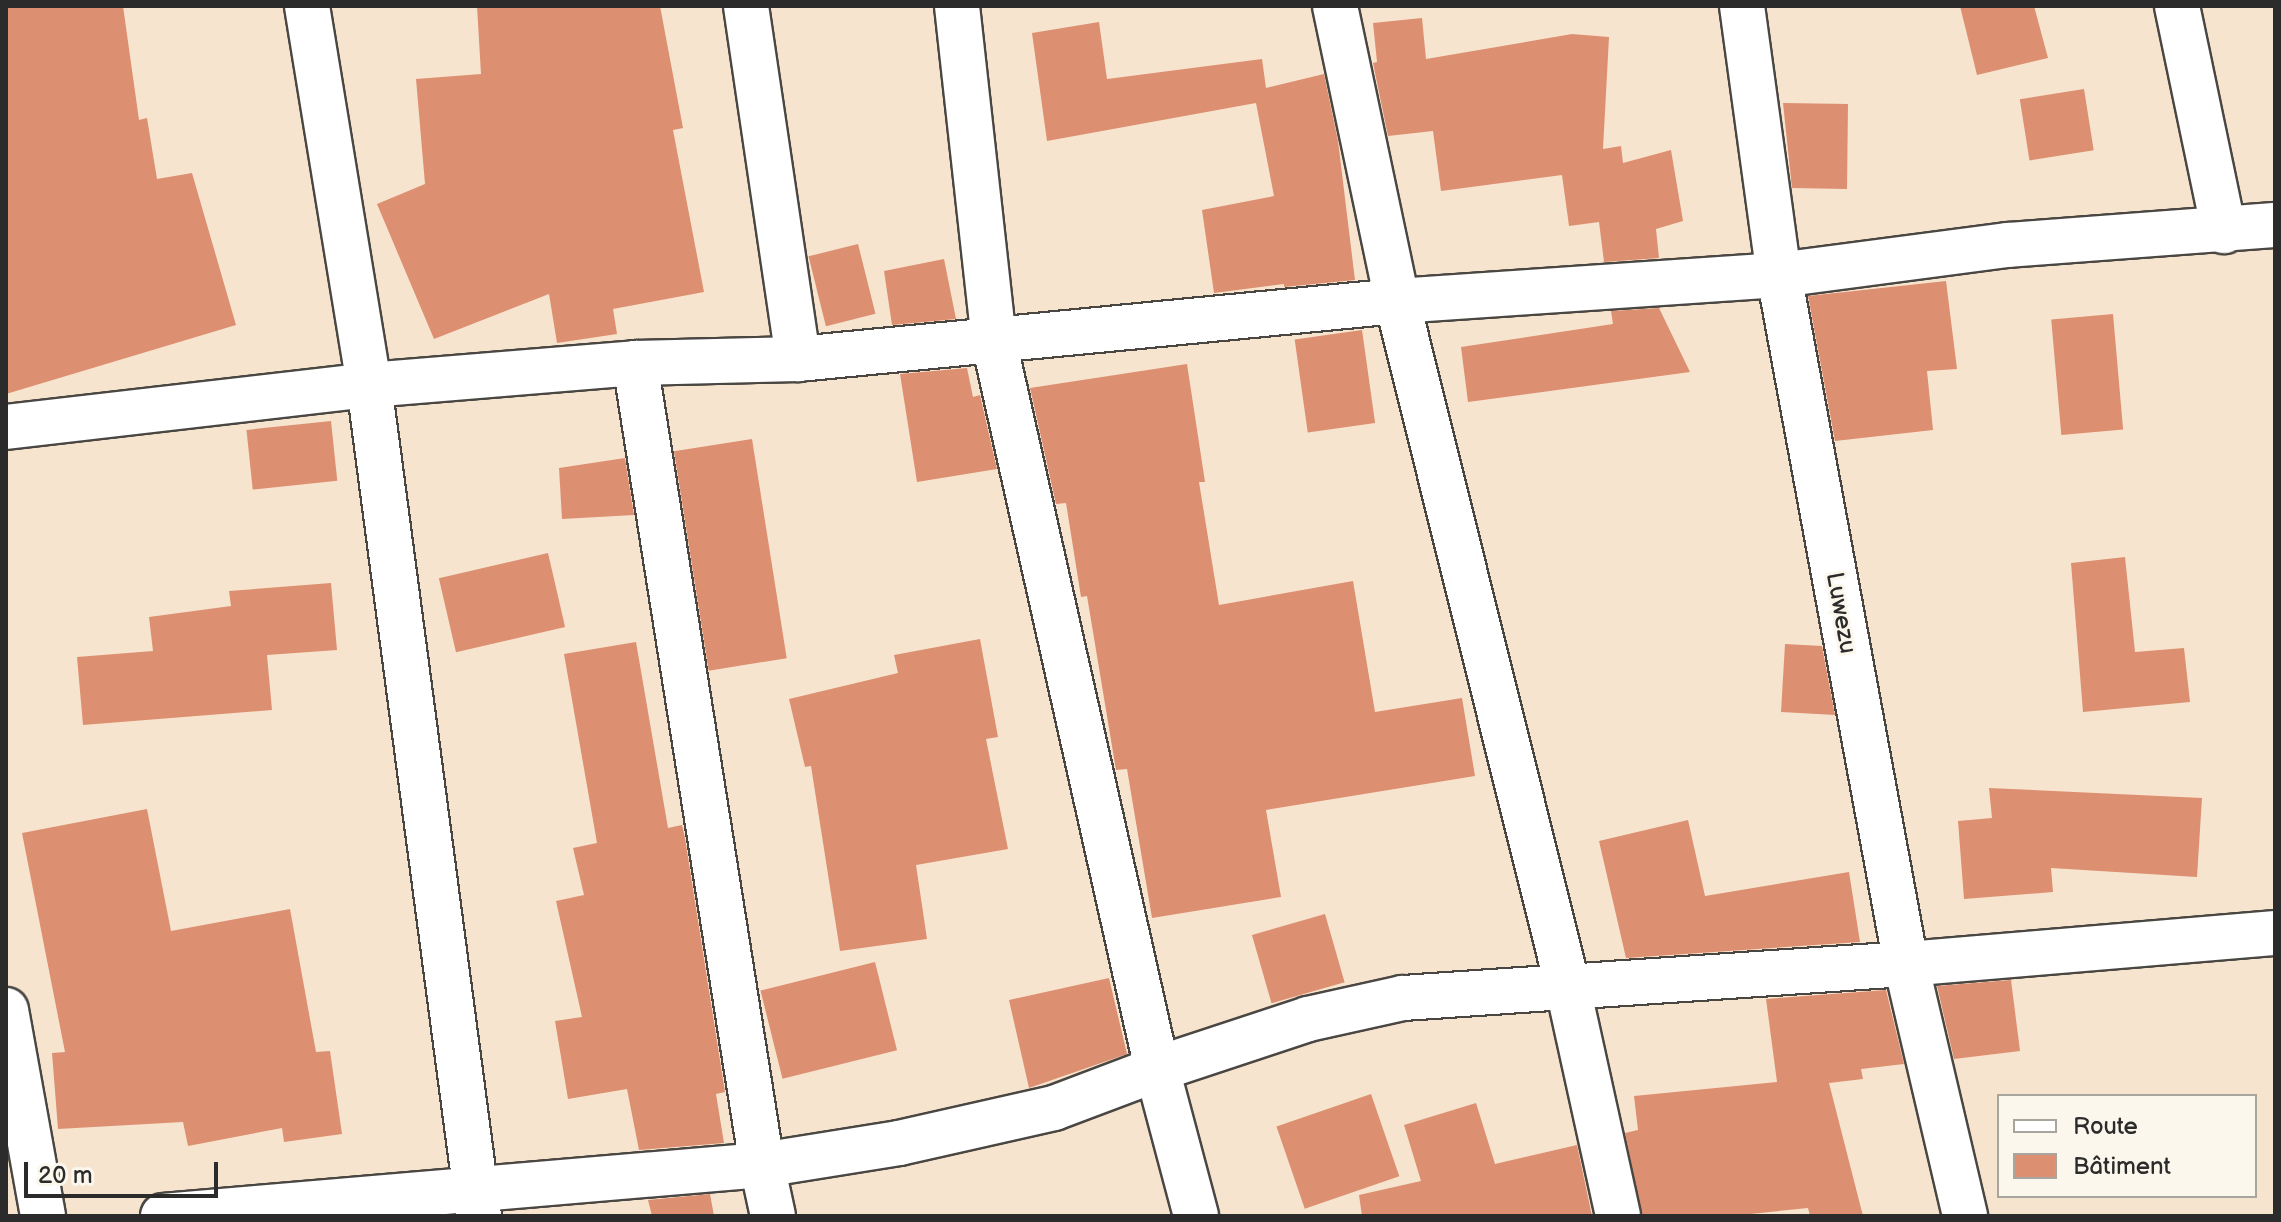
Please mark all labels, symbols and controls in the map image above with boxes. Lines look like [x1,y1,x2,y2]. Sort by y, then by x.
street label: Luwezu [1820,570,1862,656]
legend [1997,1094,2257,1198]
text: Route [2073,1112,2138,1141]
scale bar [28,1146,222,1196]
text: Bâtiment [2073,1152,2171,1181]
text: 20 m [38,1161,93,1190]

